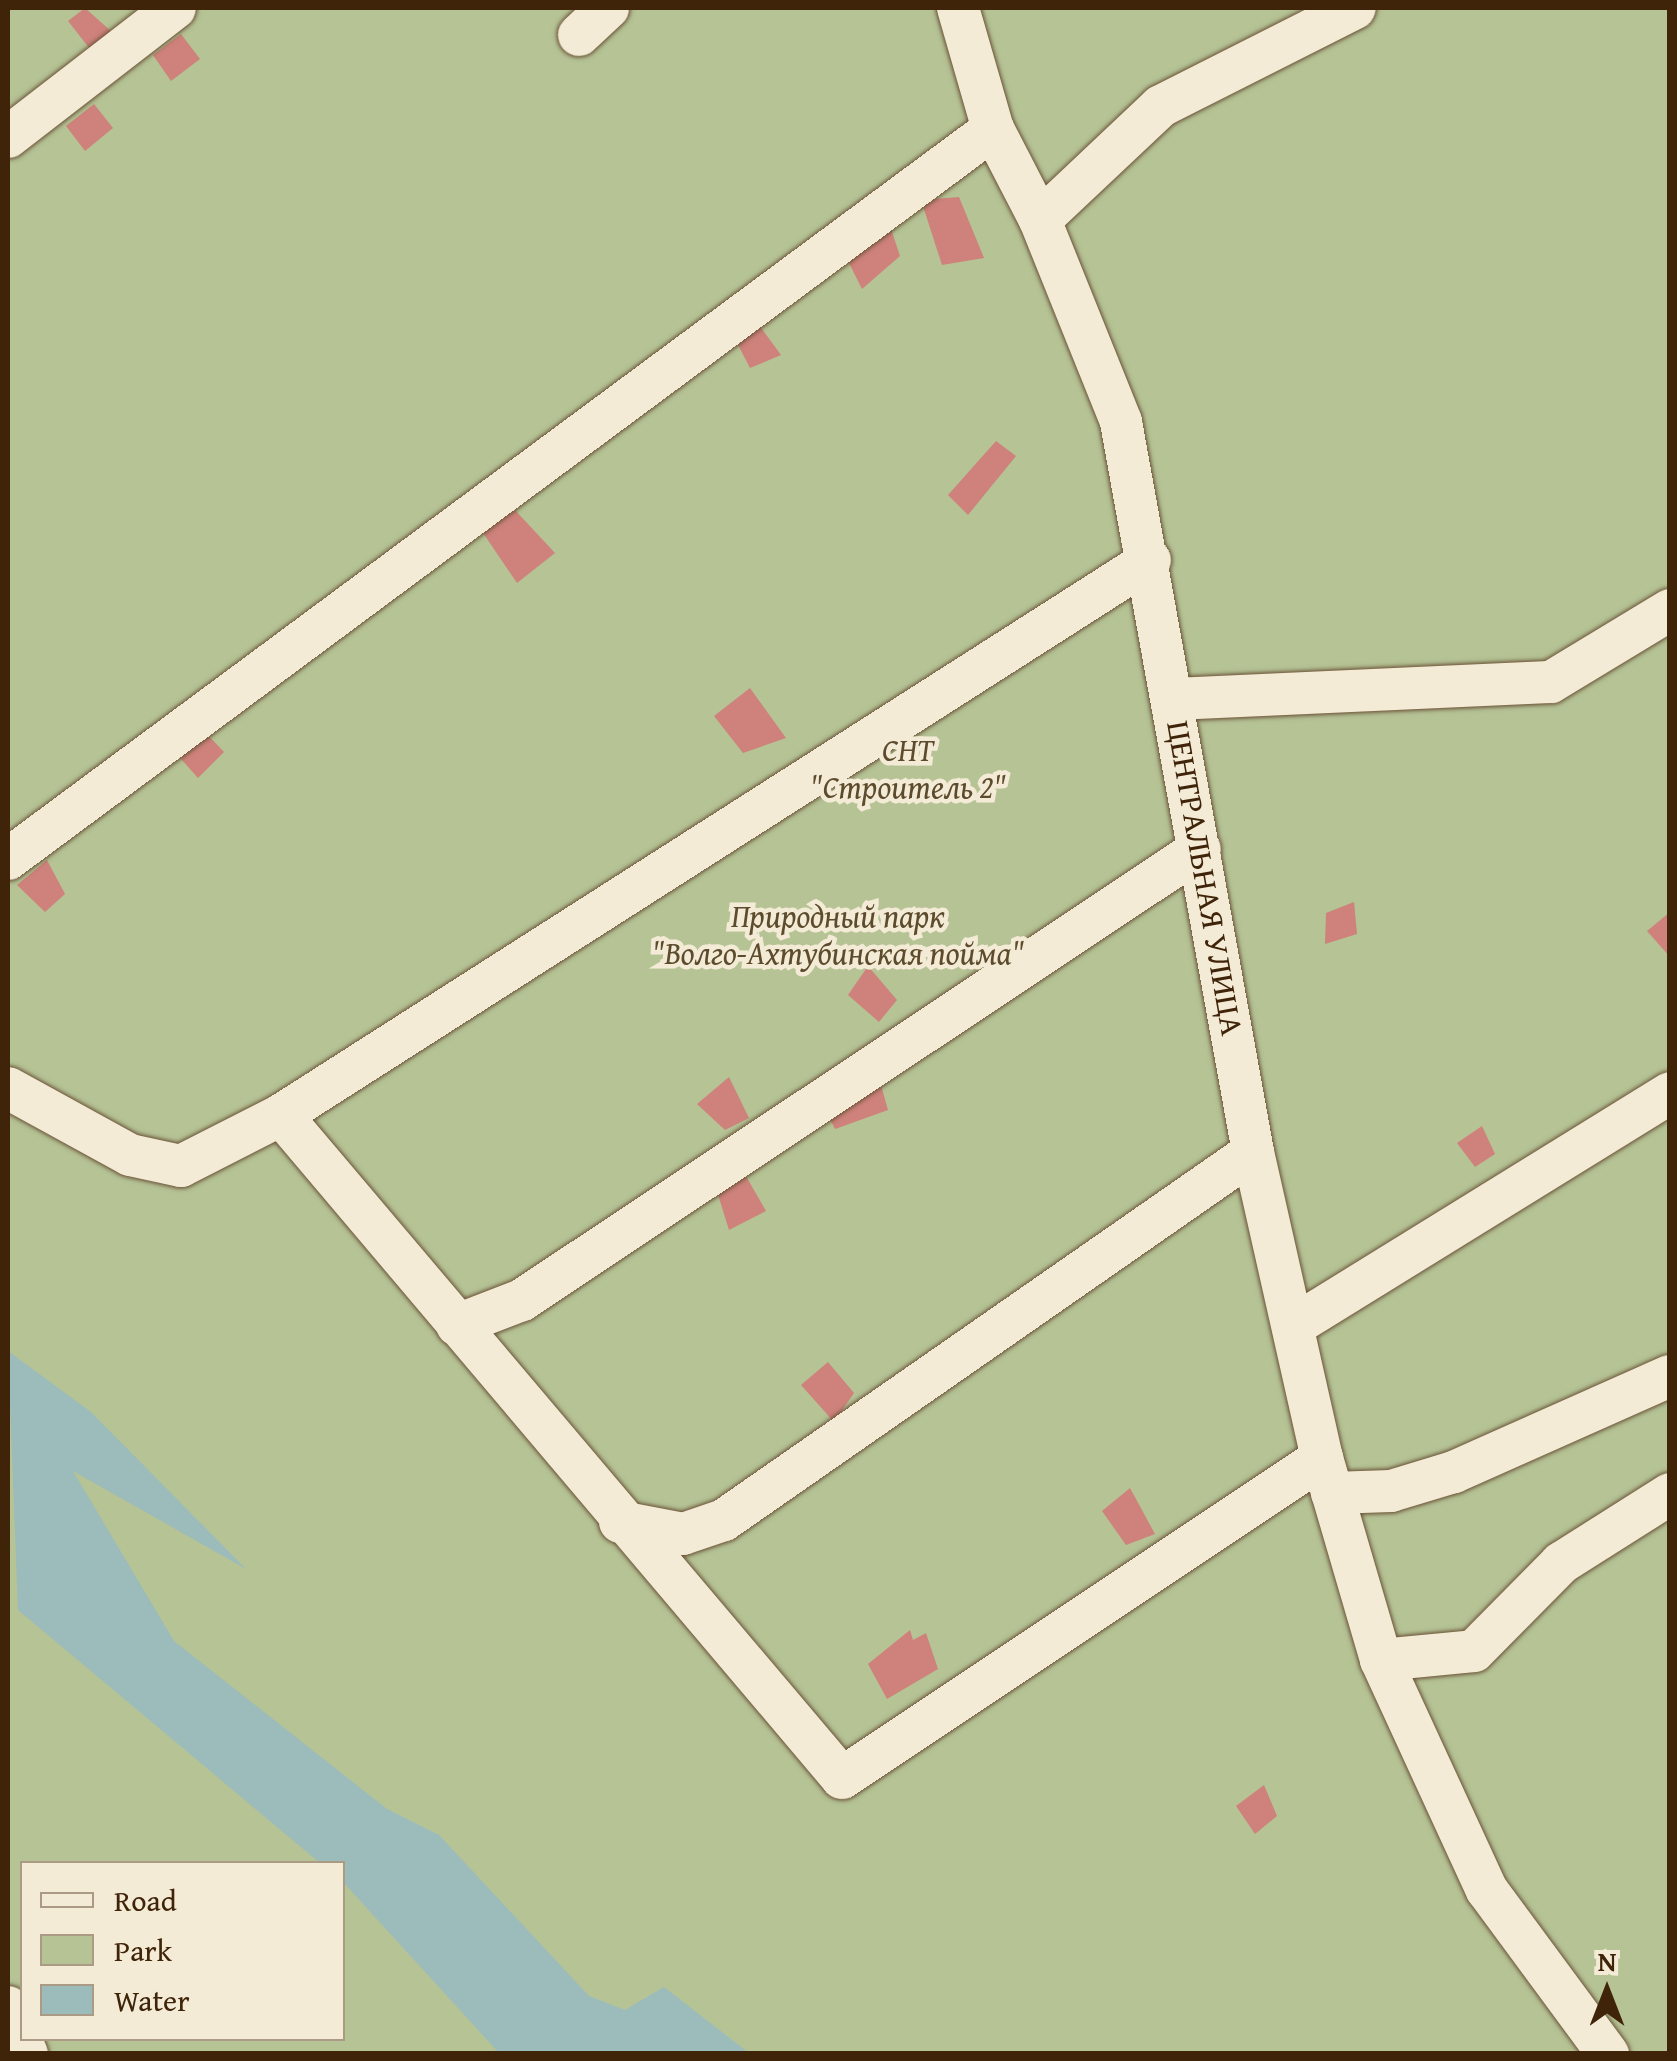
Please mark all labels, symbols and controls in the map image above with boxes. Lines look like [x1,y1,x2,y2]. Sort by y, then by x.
street label: ЦЕНТРАЛЬНАЯ УЛИЦА [1158,718,1252,1038]
park label: СНТ "Строитель 2" [810,732,1006,807]
park label: Природный парк "Волго-Ахтубинская пойма" [652,898,1024,973]
legend [20,1861,345,2041]
text: Road [114,1878,177,1922]
text: Park [114,1928,172,1972]
text: N [1598,1940,1616,1981]
north arrow [1557,1941,1657,2041]
text: Water [114,1978,190,2022]

